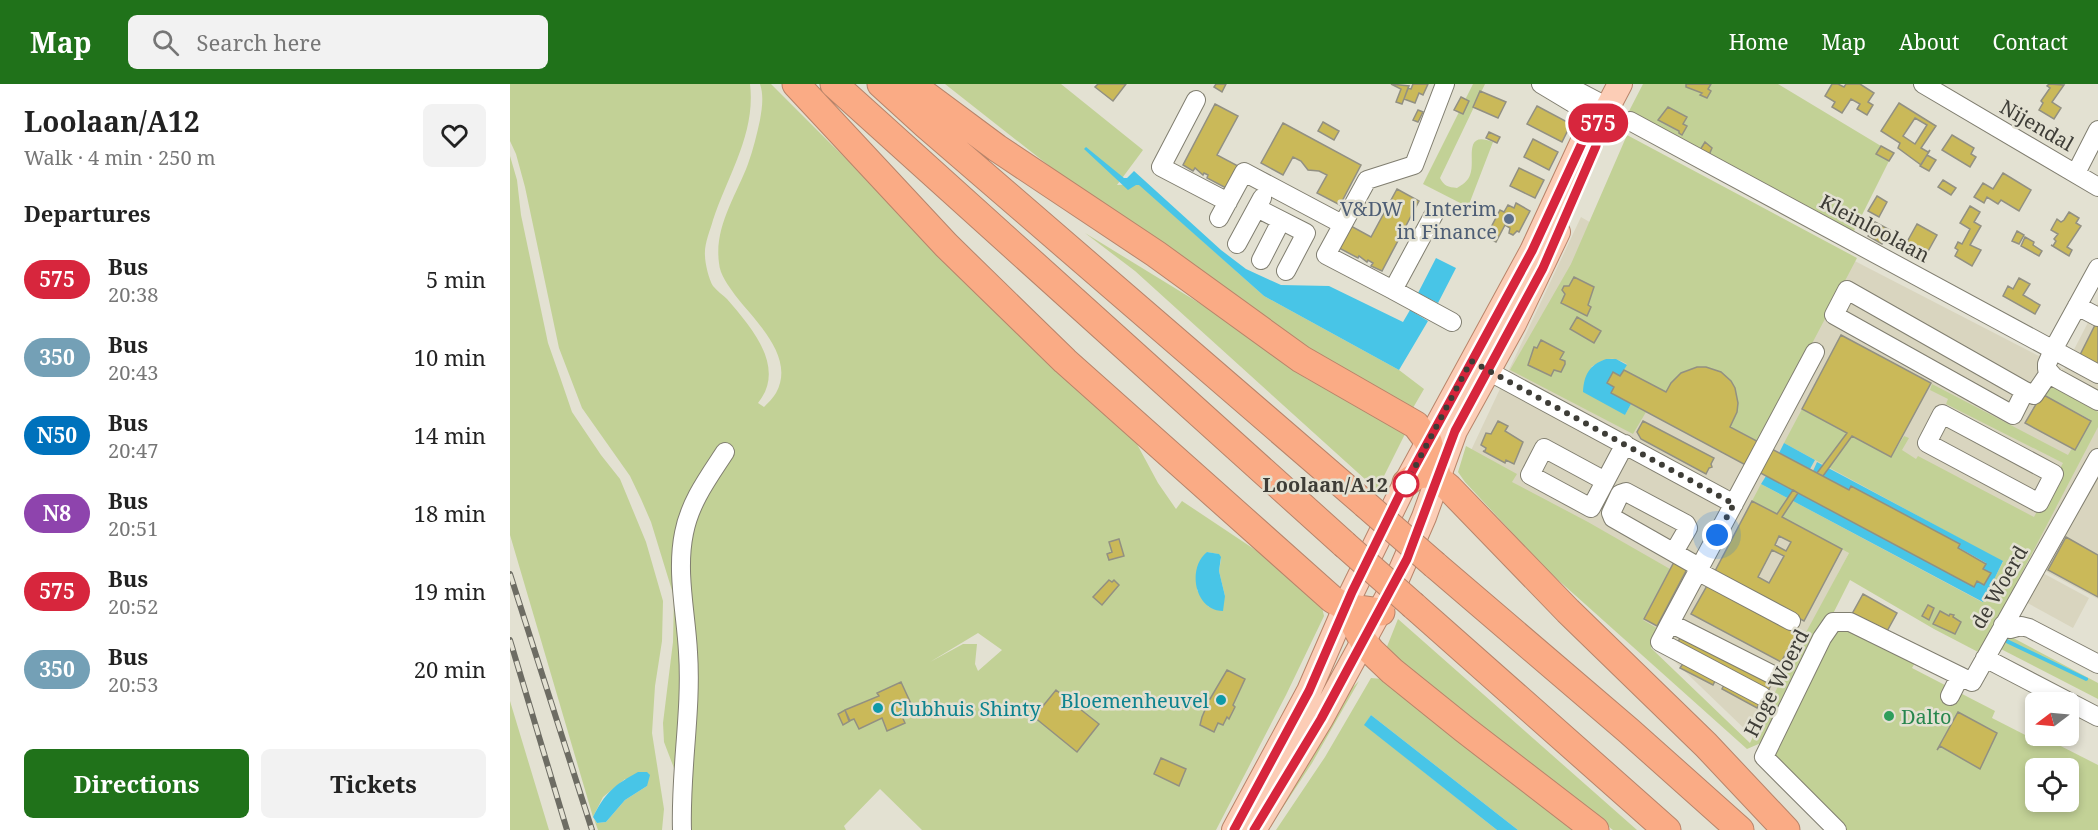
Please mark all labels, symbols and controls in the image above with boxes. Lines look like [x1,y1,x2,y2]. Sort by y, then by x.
search box [128,15,548,69]
text: Map [30,23,92,61]
icon: search [149,26,182,59]
text: Search here [197,27,321,57]
text: Home [1729,28,1789,56]
text: Map [1822,28,1866,56]
text: About [1899,28,1960,56]
text: Contact [1993,28,2068,56]
street label: Nijendal [1995,93,2079,157]
text: Loolaan/A12 [24,102,200,140]
button: heart [423,104,486,167]
line badge: 575 [1564,104,1632,142]
text: 575 [1580,109,1616,137]
text: Walk · 4 min · 250 m [24,144,216,171]
street label: Kleinloolaan [1815,188,1935,268]
place label: V&DW | Interim in Finance [1340,195,1497,245]
text: Departures [24,198,151,228]
marker: V&DW | Interim in Finance [1502,212,1516,226]
text: Bus [108,251,148,281]
text: 5 min [426,264,486,294]
text: 575 [39,265,75,293]
text: 20:38 [108,281,158,308]
text: Bus [108,329,148,359]
text: 10 min [414,342,486,372]
text: 350 [39,343,75,371]
text: 20:43 [108,359,158,386]
text: Bus [108,407,148,437]
text: 14 min [414,420,486,450]
text: N50 [37,421,77,449]
text: 20:47 [108,437,158,464]
place label: Loolaan/A12 [1263,471,1388,498]
marker: Loolaan/A12 [1393,471,1419,497]
text: Bus [108,485,148,515]
text: 18 min [414,498,486,528]
text: N8 [43,499,71,527]
text: 20:51 [108,515,158,542]
your location [1702,520,1732,550]
street label: de Woerd [1964,540,2034,634]
text: Bus [108,563,148,593]
text: 19 min [414,576,486,606]
text: 575 [39,577,75,605]
text: 20:52 [108,593,158,620]
street label: Hoge Woerd [1737,624,1815,742]
text: Bus [108,641,148,671]
text: 20 min [414,654,486,684]
text: 350 [39,655,75,683]
text: 20:53 [108,671,158,698]
place label: Bloemenheuvel [1060,687,1209,714]
north arrow [2025,692,2079,746]
map controls [2025,692,2079,812]
marker: Bloemenheuvel [1214,693,1228,707]
place label: Clubhuis Shinty [890,695,1041,722]
marker: Clubhuis Shinty [871,701,885,715]
place label: Dalto [1901,703,1952,730]
marker: Dalto [1882,709,1896,723]
button: Directions [24,749,249,818]
button: Tickets [261,749,486,818]
button: locate [2025,758,2079,812]

